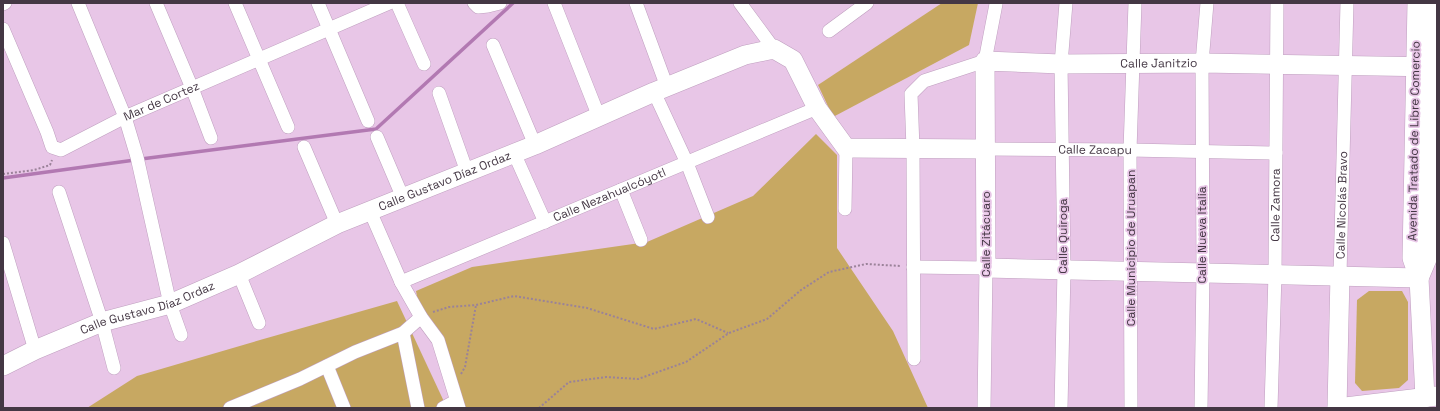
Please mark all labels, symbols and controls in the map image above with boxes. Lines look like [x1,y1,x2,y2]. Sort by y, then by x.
street label: Avenida Tratado de Libre Comercio [1404,41,1424,241]
street label: Calle Janitzio [1120,55,1197,72]
street label: Mar de Cortez [121,78,202,125]
street label: Calle Zacapu [1058,142,1132,158]
street label: Calle Gustavo Díaz Ordaz [376,147,513,215]
street label: Calle Nicolás Bravo [1332,151,1351,259]
street label: Calle Nezahualcóyotl [551,164,668,225]
street label: Calle Zamora [1267,168,1284,242]
street label: Calle Municipio de Uruapan [1123,170,1139,326]
street label: Calle Nueva Italia [1194,186,1210,284]
street label: Calle Zitácuaro [978,191,994,277]
street label: Calle Quiroga [1055,198,1071,274]
street label: Calle Gustavo Díaz Ordaz [78,278,217,338]

